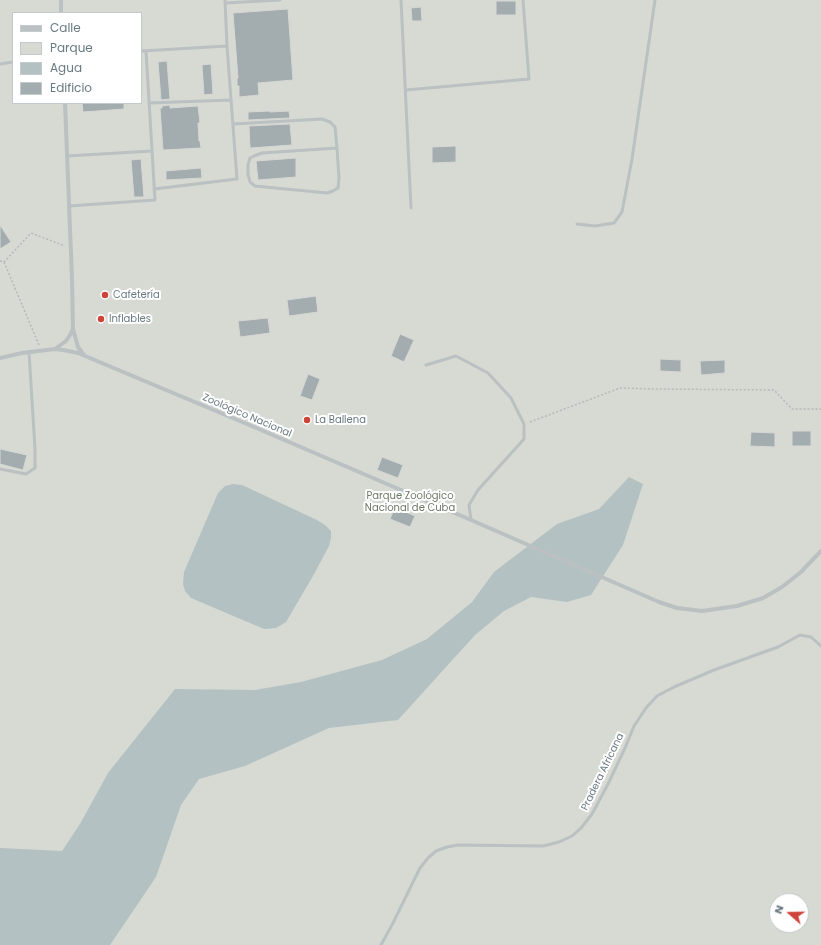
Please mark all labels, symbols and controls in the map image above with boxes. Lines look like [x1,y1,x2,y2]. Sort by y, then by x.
legend [12,12,142,104]
text: Calle [50,19,81,36]
text: Parque [50,39,93,56]
text: Agua [50,59,82,76]
text: Edificio [50,79,92,96]
place label: Cafetería [113,289,160,301]
marker: Cafetería [100,290,110,300]
place label: Inflables [109,313,151,325]
marker: Inflables [96,314,106,324]
street label: Zoológico Nacional [201,392,293,440]
place label: La Ballena [315,414,366,426]
marker: La Ballena [302,415,312,425]
park label: Parque Zoológico Nacional de Cuba [365,490,455,514]
street label: Pradera Africana [579,731,627,813]
north arrow [769,893,809,933]
text: N [770,903,788,916]

